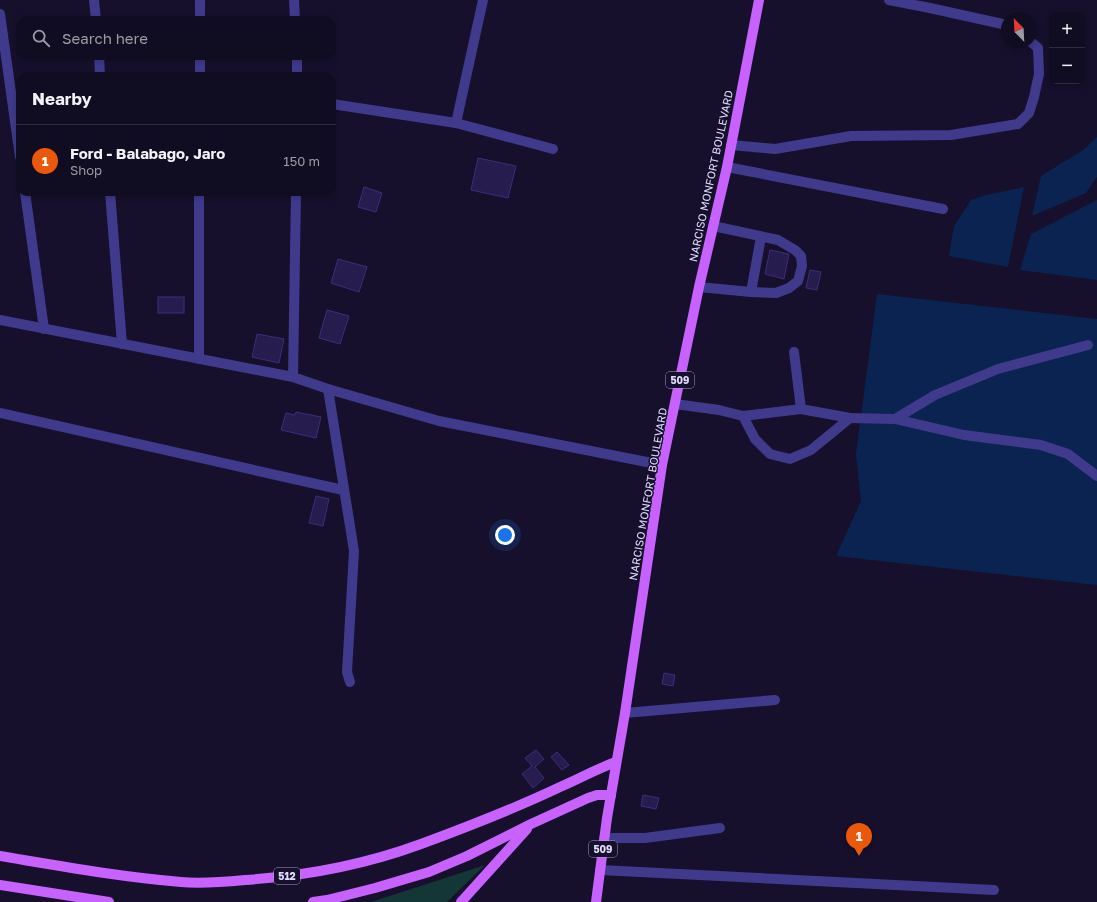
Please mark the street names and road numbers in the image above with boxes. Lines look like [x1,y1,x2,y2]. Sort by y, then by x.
street label: NARCISO MONFORT BOULEVARD [686,89,735,263]
road number: 509 [666,372,694,388]
street label: NARCISO MONFORT BOULEVARD [626,406,669,581]
road number: 509 [589,841,617,857]
road number: 512 [274,868,300,884]

